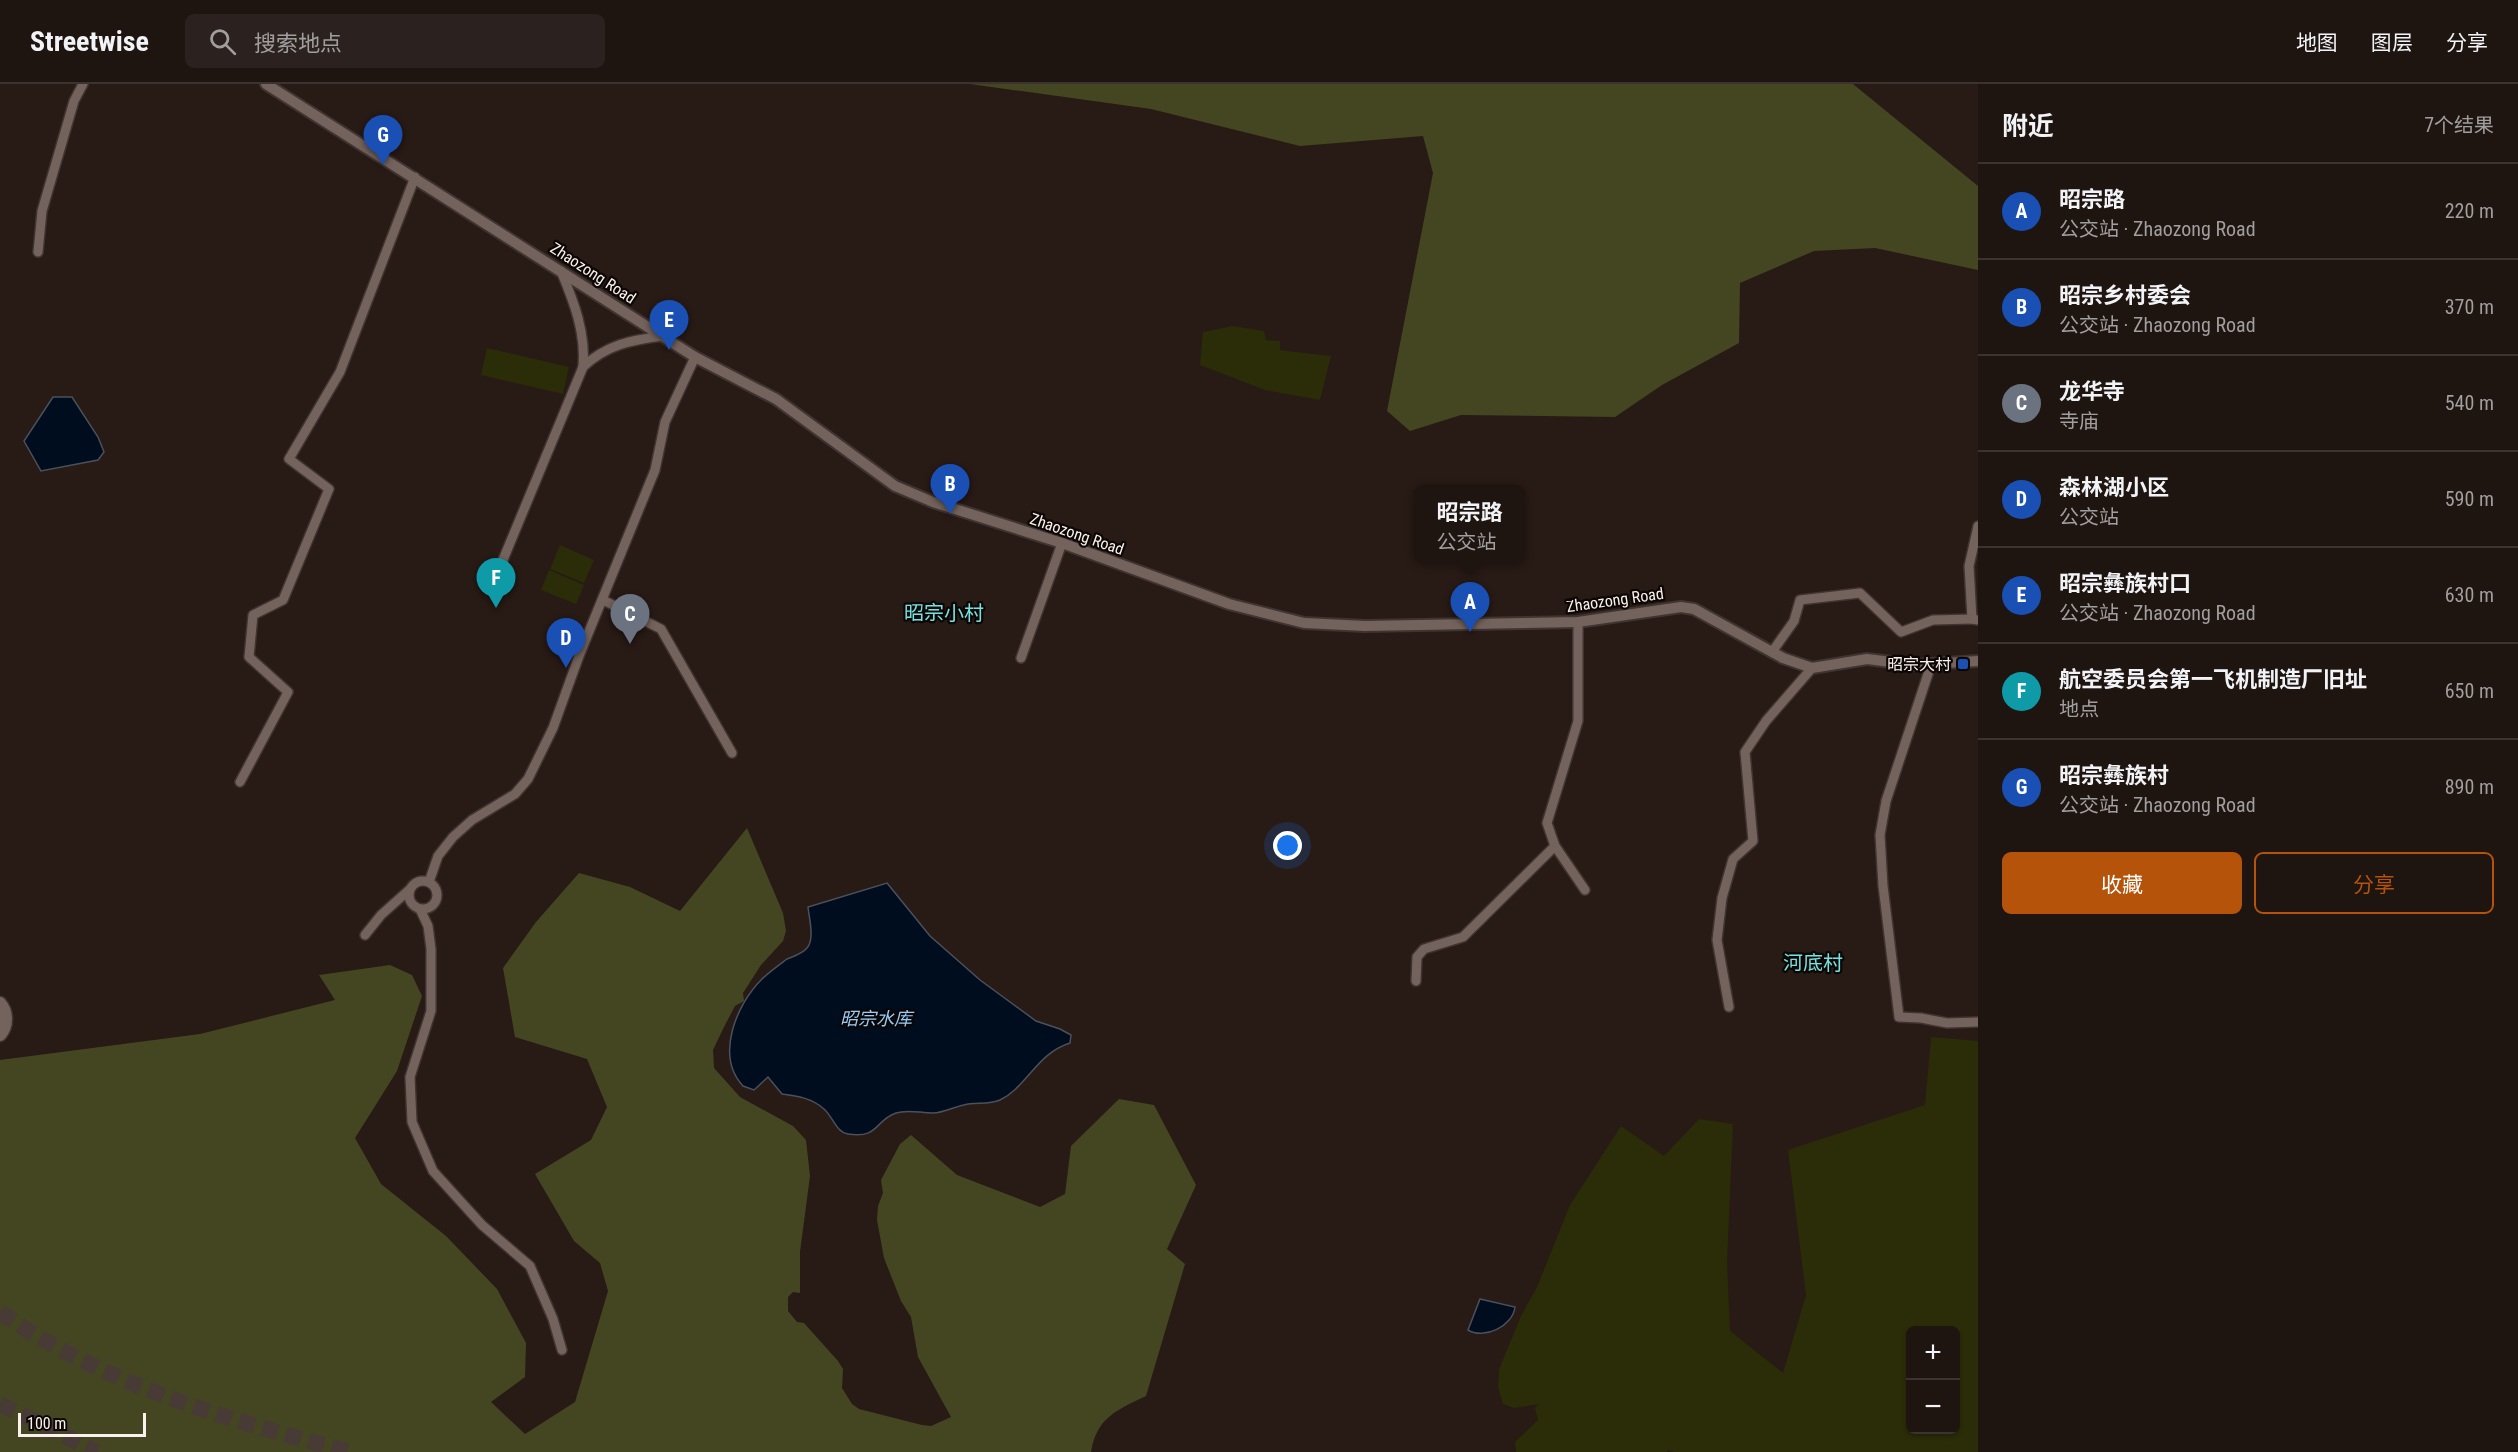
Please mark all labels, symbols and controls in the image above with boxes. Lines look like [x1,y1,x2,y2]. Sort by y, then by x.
search box [185,14,605,68]
text: Streetwise [30,25,149,58]
icon: search [206,25,239,58]
text: 搜索地点 [254,31,342,56]
text: 地图 [2296,31,2338,55]
text: 图层 [2371,31,2413,55]
text: 分享 [2446,31,2488,55]
text: 附近 [2002,111,2054,141]
text: 7个结果 [2424,113,2494,137]
pin: G [364,116,403,165]
text: 昭宗路 [2059,187,2125,212]
text: A [2016,199,2027,223]
text: 220 m [2445,199,2494,223]
text: 公交站 · Zhaozong Road [2059,217,2256,241]
street label: Zhaozong Road [547,238,639,308]
text: 昭宗乡村委会 [2059,283,2191,308]
text: B [2016,295,2027,319]
text: 370 m [2445,295,2494,319]
pin: E [650,300,688,350]
text: 公交站 · Zhaozong Road [2059,313,2256,337]
text: 龙华寺 [2059,379,2125,404]
text: C [2016,391,2027,415]
text: 540 m [2445,391,2494,415]
text: 寺庙 [2059,409,2099,433]
pin: B [930,464,970,514]
text: 森林湖小区 [2059,475,2169,500]
popup [1414,485,1525,563]
text: D [2016,487,2027,511]
text: 590 m [2445,487,2494,511]
text: 昭宗路 [1436,500,1503,525]
text: 公交站 [2059,505,2119,529]
street label: Zhaozong Road [1028,509,1126,559]
text: 公交站 [1436,530,1496,554]
pin: F [476,558,516,608]
text: 昭宗彝族村口 [2059,571,2191,596]
pin: A [1450,582,1490,632]
text: E [2017,583,2026,607]
text: 630 m [2445,583,2494,607]
street label: Zhaozong Road [1565,584,1665,616]
pin: C [610,594,650,644]
district label: 昭宗小村 [904,601,984,625]
text: 公交站 · Zhaozong Road [2059,601,2256,625]
pin: D [546,618,586,668]
place label: 昭宗大村 [1887,655,1951,674]
marker: 昭宗大村 [1956,657,1970,671]
text: 航空委员会第一飞机制造厂旧址 [2059,667,2367,692]
text: F [2017,679,2026,703]
text: 650 m [2445,679,2494,703]
text: 地点 [2059,697,2099,721]
text: 昭宗彝族村 [2059,763,2169,788]
text: G [2016,775,2027,799]
text: 890 m [2445,775,2494,799]
text: 公交站 · Zhaozong Road [2059,793,2256,817]
your location [1273,831,1302,860]
button: 收藏 [2002,852,2242,914]
button: 分享 [2254,852,2494,914]
district label: 河底村 [1783,951,1843,975]
water label: 昭宗水库 [840,1008,915,1029]
map controls [1906,1326,1960,1434]
button: + [1906,1326,1960,1380]
button: − [1906,1380,1960,1434]
scale bar [18,1410,146,1438]
text: 100 m [27,1414,66,1433]

